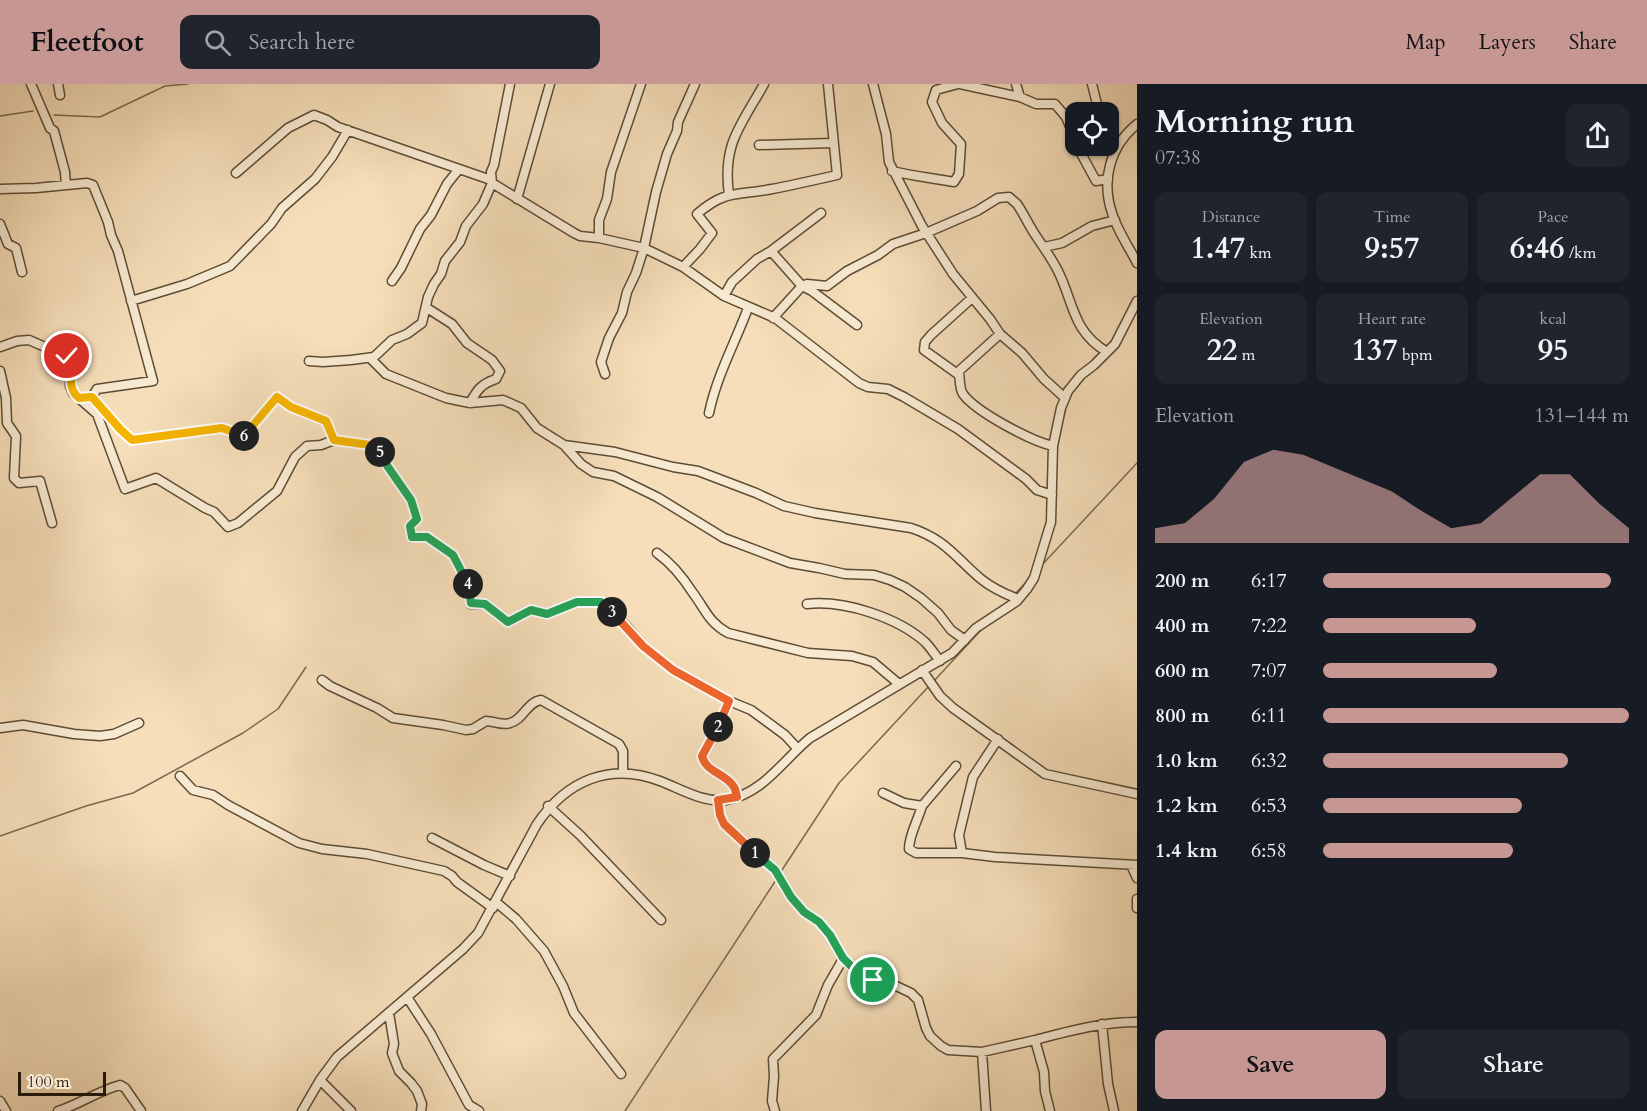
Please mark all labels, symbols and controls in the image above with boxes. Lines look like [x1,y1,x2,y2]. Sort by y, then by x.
search box [180,15,600,69]
text: Fleetfoot [30,23,144,61]
icon: search [201,26,234,59]
text: Search here [249,27,355,57]
text: Map [1406,28,1446,57]
text: Layers [1479,28,1536,57]
text: Share [1569,28,1617,57]
text: Morning run [1155,99,1355,144]
map controls [1065,102,1119,156]
button: locate [1065,102,1119,156]
button: share [1566,104,1629,167]
text: 07:38 [1155,144,1201,171]
text: Distance [1202,206,1260,228]
text: Time [1373,206,1411,228]
text: Pace [1538,206,1568,228]
text: 1.47 [1190,228,1245,269]
text: 9:57 [1365,228,1419,269]
text: 6:46 [1510,228,1565,269]
text: km [1245,242,1272,264]
text: /km [1565,242,1596,264]
text: Elevation [1199,308,1263,330]
text: Heart rate [1358,308,1426,330]
text: kcal [1540,308,1566,330]
pin [41,330,92,381]
text: 22 [1207,330,1237,371]
text: 137 [1351,330,1398,371]
text: 95 [1538,330,1568,371]
icon: check [50,339,83,372]
text: m [1237,344,1255,366]
text: bpm [1398,344,1433,366]
text: Elevation [1155,402,1234,429]
text: 131–144 m [1534,402,1629,429]
pin: 6 [229,421,259,451]
text: 6 [240,425,248,447]
pin: 5 [365,437,395,467]
text: 5 [376,441,384,463]
text: 200 m [1155,567,1210,594]
text: 6:17 [1251,567,1287,594]
pin: 4 [453,569,483,599]
text: 4 [464,573,472,595]
pin: 3 [597,597,627,627]
text: 3 [608,601,616,623]
text: 400 m [1155,612,1210,639]
text: 7:22 [1251,612,1287,639]
text: 600 m [1155,657,1210,684]
text: 7:07 [1251,657,1287,684]
text: 800 m [1155,702,1210,729]
text: 6:11 [1251,702,1287,729]
pin: 2 [703,712,733,742]
text: 2 [714,716,722,738]
text: 1.0 km [1155,747,1218,774]
text: 6:32 [1251,747,1287,774]
text: 1.2 km [1155,792,1218,819]
text: 6:53 [1251,792,1287,819]
text: 1.4 km [1155,837,1218,864]
text: 6:58 [1251,837,1287,864]
pin: 1 [740,838,770,868]
text: 1 [751,842,759,864]
pin [847,954,898,1005]
icon: arrive [856,963,889,996]
button: Save [1155,1030,1386,1099]
button: Share [1398,1030,1629,1099]
scale bar [18,1069,106,1096]
text: 100 m [27,1071,69,1093]

